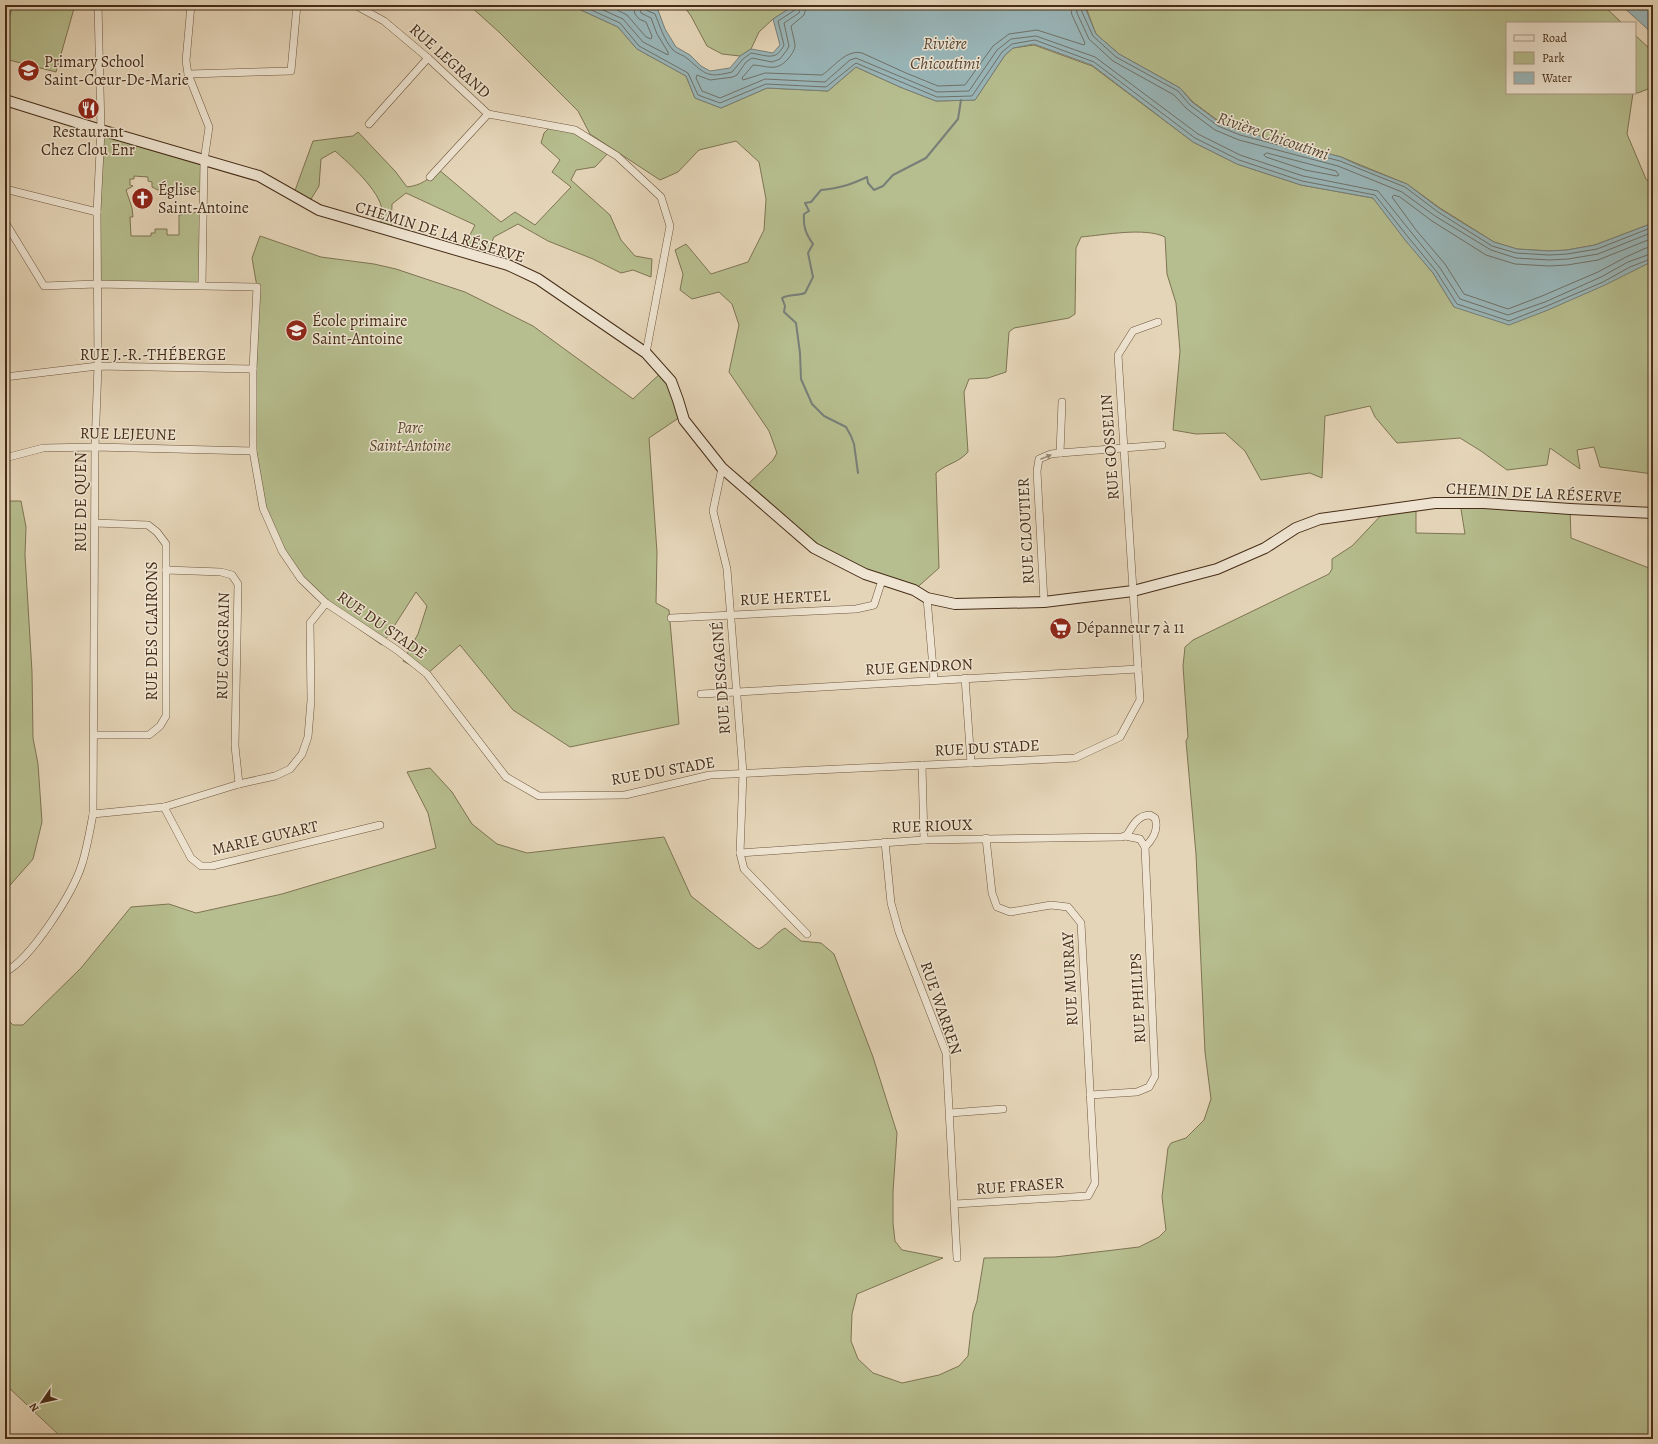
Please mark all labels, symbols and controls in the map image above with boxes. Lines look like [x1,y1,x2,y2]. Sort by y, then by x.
street label: RUE LEGRAND [405,19,495,103]
legend [1506,22,1636,94]
text: Road [1542,30,1568,46]
water label: Rivière Chicoutimi [910,32,981,75]
text: Park [1542,50,1565,66]
place label: Primary School Saint-Cœur-De-Marie [44,51,189,91]
school or university icon: Primary School Saint-Cœur-De-Marie [16,58,42,84]
text: Water [1541,70,1572,86]
restaurant icon: Restaurant Chez Clou Enr [75,96,101,122]
water label: Rivière Chicoutimi [1214,106,1332,166]
place label: Restaurant Chez Clou Enr [41,121,135,161]
place label: Église Saint-Antoine [158,179,249,219]
church icon: Église Saint-Antoine [129,186,155,212]
street label: CHEMIN DE LA RÉSERVE [353,196,527,268]
place label: École primaire Saint-Antoine [312,310,407,350]
school or university icon: École primaire Saint-Antoine [283,317,309,343]
street label: RUE J.-R.-THÉBERGE [80,344,226,366]
street label: RUE GOSSELIN [1095,393,1125,501]
park label: Parc Saint-Antoine [369,417,451,457]
street label: RUE LEJEUNE [80,422,176,446]
street label: RUE DE QUEN [70,452,92,552]
one-way arrow [1040,453,1052,460]
street label: RUE CLOUTIER [1012,477,1040,585]
street label: CHEMIN DE LA RÉSERVE [1445,477,1623,509]
street label: RUE DES CLAIRONS [141,561,163,701]
street label: RUE HERTEL [739,585,832,611]
street label: RUE DU STADE [333,586,431,664]
street label: RUE CASGRAIN [211,592,235,700]
supermarket icon: Dépanneur 7 à 11 [1048,615,1074,641]
place label: Dépanneur 7 à 11 [1076,617,1185,639]
street label: RUE DESGAGNÉ [706,621,736,735]
street label: RUE GENDRON [864,653,974,681]
street label: RUE DU STADE [934,734,1040,762]
street label: RUE DU STADE [609,751,717,791]
street label: RUE RIOUX [891,814,973,838]
street label: MARIE GUYART [210,815,321,861]
street label: RUE MURRAY [1057,931,1083,1027]
street label: RUE PHILIPS [1125,952,1151,1044]
street label: RUE WARREN [915,959,967,1057]
street label: RUE FRASER [975,1172,1065,1200]
north arrow [22,1382,62,1422]
text: N [26,1400,43,1415]

